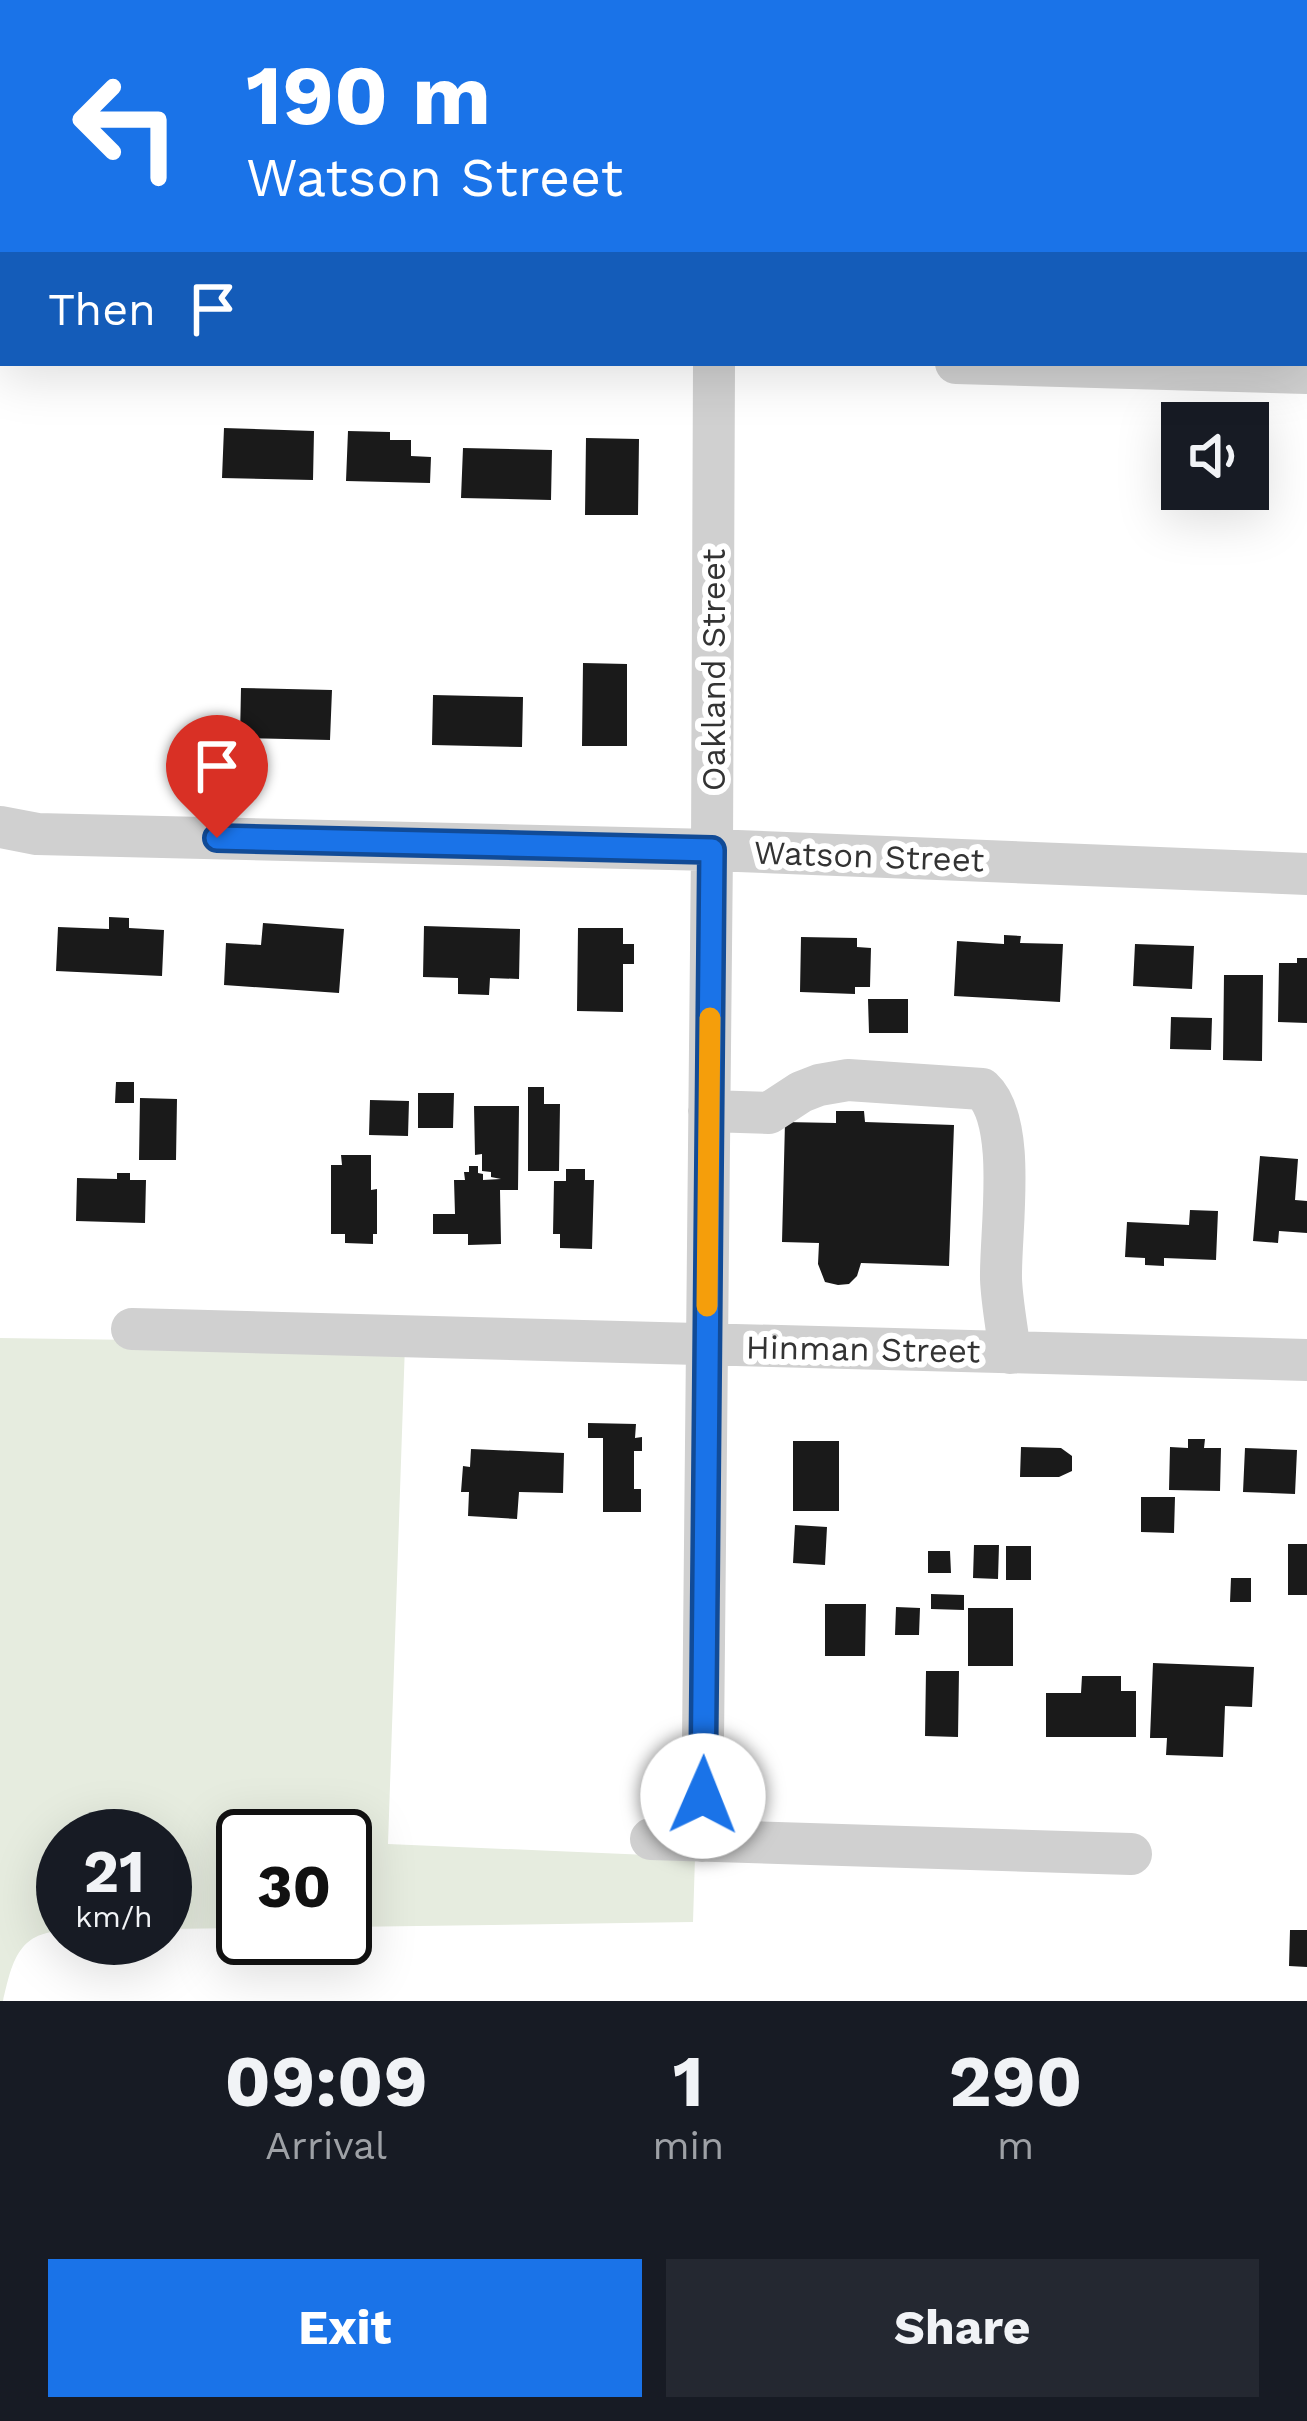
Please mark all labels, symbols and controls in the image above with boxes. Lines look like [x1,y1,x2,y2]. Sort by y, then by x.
text: 190 m [246,46,491,144]
icon: left [48,48,204,204]
text: Watson Street [246,146,623,209]
icon: arrive [180,276,246,342]
text: Then [48,283,156,336]
map controls [1161,402,1269,510]
button: sound [1161,402,1269,510]
street label: Oakland Street [694,549,733,791]
pin [166,715,268,838]
icon: arrive [184,733,250,799]
street label: Watson Street [753,832,985,880]
street label: Hinman Street [745,1327,981,1371]
position arrow [640,1733,766,1859]
speed limit sign: 30 [216,1809,372,1965]
text: 21 [83,1836,145,1907]
text: km/h [75,1899,153,1934]
text: 09:09 [225,2039,428,2123]
text: 1 [673,2039,704,2123]
text: 290 [949,2039,1082,2123]
text: Arrival [265,2123,387,2168]
text: min [652,2123,724,2168]
text: m [997,2123,1034,2168]
button: Exit [48,2259,642,2397]
button: Share [666,2259,1259,2397]

